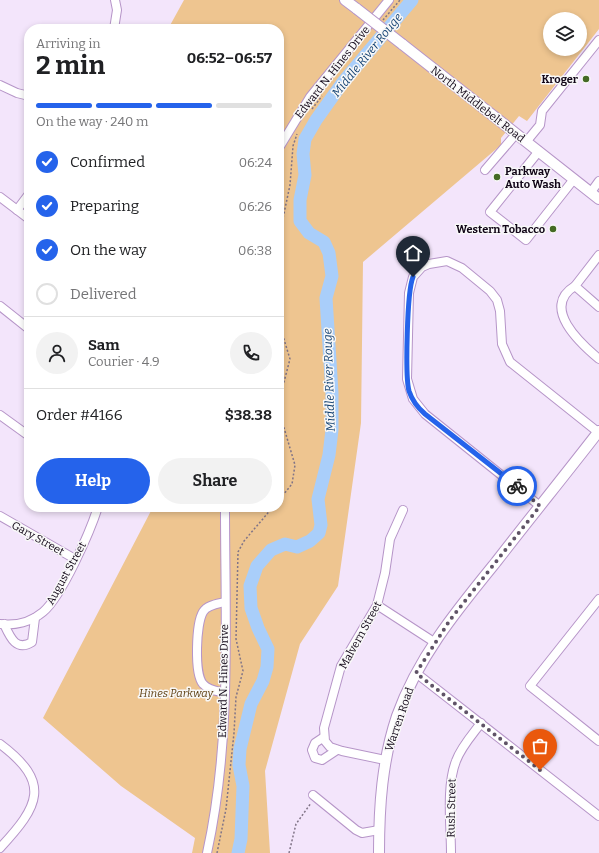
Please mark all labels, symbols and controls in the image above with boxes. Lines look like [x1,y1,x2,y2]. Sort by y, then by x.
water label: Middle River Rouge [329,10,405,100]
map controls [543,12,587,56]
button: layers [543,12,587,56]
street label: Edward N. Hines Drive [292,23,373,121]
text: Arriving in [36,36,101,51]
text: 06:52–06:57 [187,49,272,67]
text: 2 min [36,50,105,81]
street label: North Middlebelt Road [428,64,528,145]
place label: Kroger [542,73,579,86]
marker: Kroger [581,74,591,84]
text: On the way · 240 m [36,114,148,129]
icon: check [36,151,58,173]
text: Confirmed [70,153,145,171]
text: 06:24 [239,155,272,170]
place label: Parkway Auto Wash [505,165,561,191]
marker: Parkway Auto Wash [492,172,502,182]
icon: check [36,195,58,217]
text: Preparing [70,197,139,215]
text: 06:26 [239,199,272,214]
place label: Western Tobacco [456,223,545,236]
marker: Western Tobacco [548,224,558,234]
pin [396,236,430,277]
icon: check [36,239,58,261]
text: On the way [70,241,147,259]
icon: home [402,242,424,264]
text: 06:38 [238,243,272,258]
text: Delivered [70,285,137,303]
water label: Middle River Rouge [320,328,338,432]
button: person [36,332,78,374]
button: phone [230,332,272,374]
text: Sam [88,336,120,354]
text: Courier · 4.9 [88,354,160,369]
text: Order #4166 [36,406,122,424]
text: $38.38 [225,406,272,424]
button: Help [36,458,150,504]
button: Share [158,458,272,504]
courier [497,466,537,506]
icon: bike [506,475,528,497]
street label: Gary Street [9,519,66,558]
street label: August Street [44,540,89,607]
street label: Malvern Street [337,599,384,671]
street label: Edward N. Hines Drive [216,624,231,738]
street label: Warren Road [382,685,417,753]
park label: Hines Parkway [139,687,214,700]
pin [523,729,557,770]
icon: bag [529,735,551,757]
street label: Rush Street [444,778,459,838]

